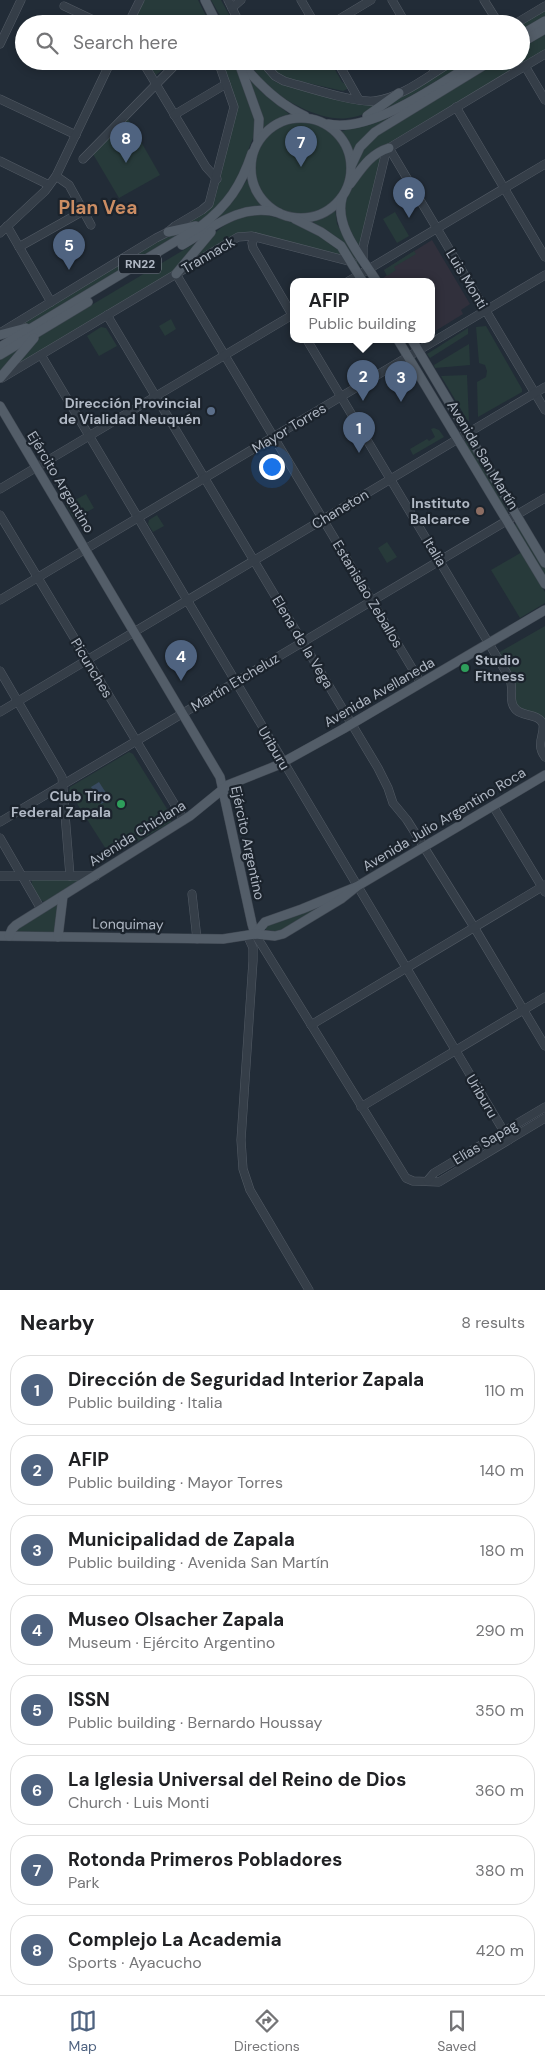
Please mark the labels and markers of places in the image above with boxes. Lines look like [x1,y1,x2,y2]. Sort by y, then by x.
pin: 8 [110,122,142,163]
pin: 7 [285,126,317,167]
pin: 6 [393,177,425,218]
pin: 5 [53,229,85,270]
pin: 2 [347,360,379,401]
pin: 3 [385,361,417,402]
place label: Dirección Provincial de Vialidad Neuquén [59,394,201,428]
marker: Dirección Provincial de Vialidad Neuquén [205,405,217,417]
pin: 1 [343,412,375,453]
place label: Instituto Balcarce [410,494,470,528]
marker: Instituto Balcarce [474,505,486,517]
pin: 4 [165,640,197,681]
place label: Studio Fitness [475,651,525,685]
marker: Studio Fitness [459,662,471,674]
place label: Club Tiro Federal Zapala [11,787,111,821]
marker: Club Tiro Federal Zapala [115,798,127,810]

